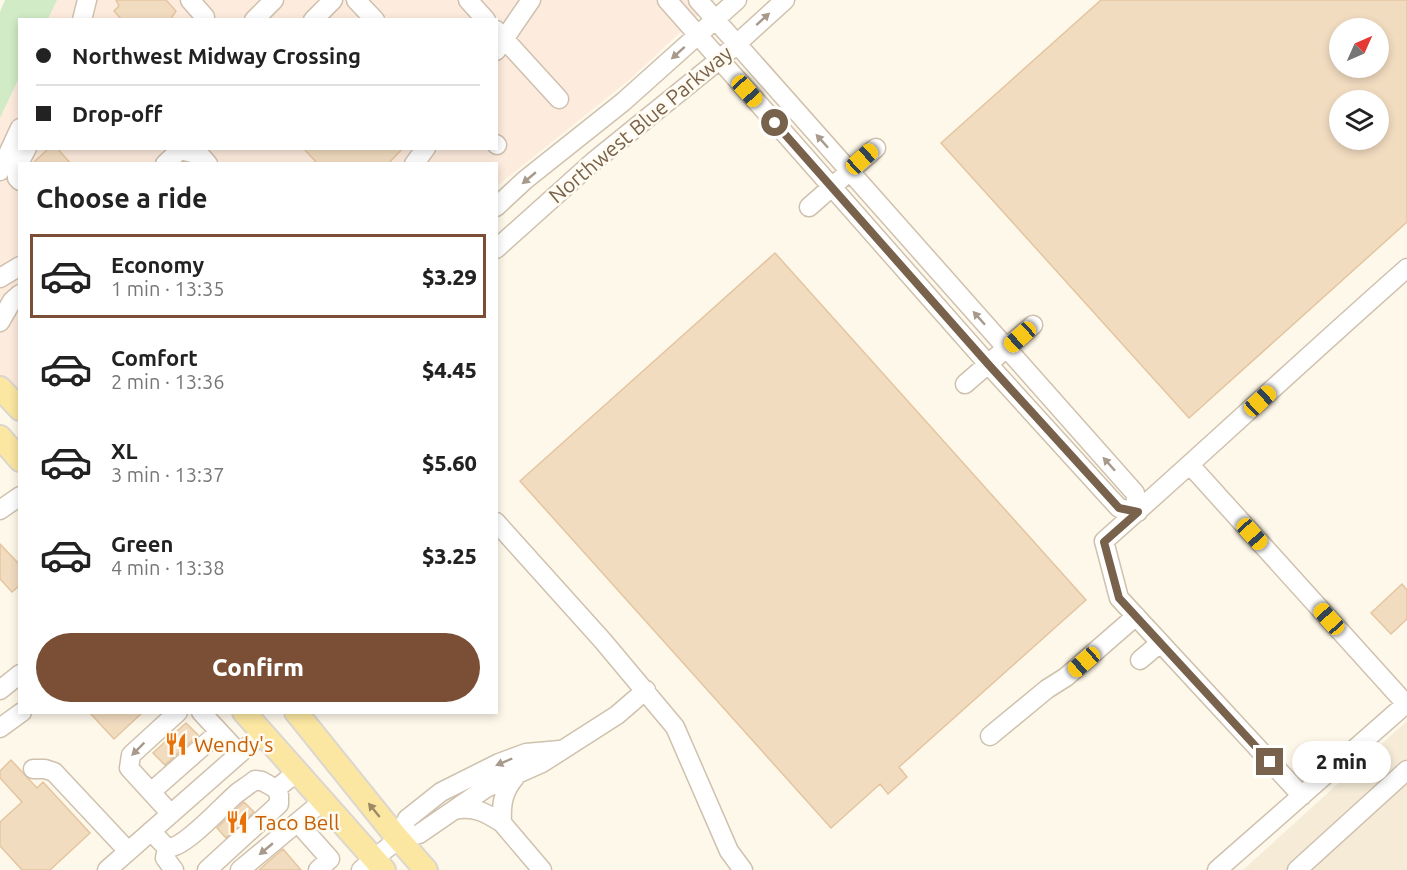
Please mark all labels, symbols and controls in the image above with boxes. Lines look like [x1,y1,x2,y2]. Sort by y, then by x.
one-way arrow [756,12,771,26]
north arrow [1329,18,1389,78]
map controls [1329,18,1389,150]
street label: Northwest Blue Parkway [544,40,736,208]
text: Northwest Midway Crossing [72,43,361,68]
one-way arrow [671,46,686,59]
car [728,72,766,110]
button: layers [1329,90,1389,150]
text: Drop-off [72,101,162,126]
route start [761,109,788,136]
one-way arrow [816,134,829,149]
car [843,140,881,178]
one-way arrow [522,171,537,184]
text: Choose a ride [36,183,208,213]
icon: car [39,249,93,303]
text: Economy [111,252,204,277]
text: $3.29 [422,264,477,289]
text: 1 min · 13:35 [111,277,225,300]
one-way arrow [973,311,986,326]
car [1001,318,1039,356]
icon: car [39,342,93,396]
text: Comfort [111,345,198,370]
text: $4.45 [422,357,477,382]
text: 2 min · 13:36 [111,370,225,393]
car [1241,382,1279,420]
icon: car [39,435,93,489]
text: XL [111,438,138,463]
text: $5.60 [422,450,477,475]
one-way arrow [1102,456,1116,471]
text: 3 min · 13:37 [111,463,225,486]
car [1233,515,1271,553]
icon: car [39,528,93,582]
text: Green [111,531,173,556]
text: $3.25 [422,543,477,568]
text: 4 min · 13:38 [111,556,225,579]
car [1310,600,1348,638]
button: Confirm [36,633,480,702]
car [1065,643,1103,681]
restaurant icon: Wendy's [163,731,189,757]
place label: Wendy's [194,732,273,756]
callout: 2 min [1291,741,1390,783]
one-way arrow [132,742,146,756]
route end [1256,748,1283,775]
text: 2 min [1316,750,1367,773]
one-way arrow [495,758,513,767]
one-way arrow [369,802,381,817]
restaurant icon: Taco Bell [224,809,250,835]
place label: Taco Bell [255,810,339,834]
one-way arrow [259,842,274,855]

